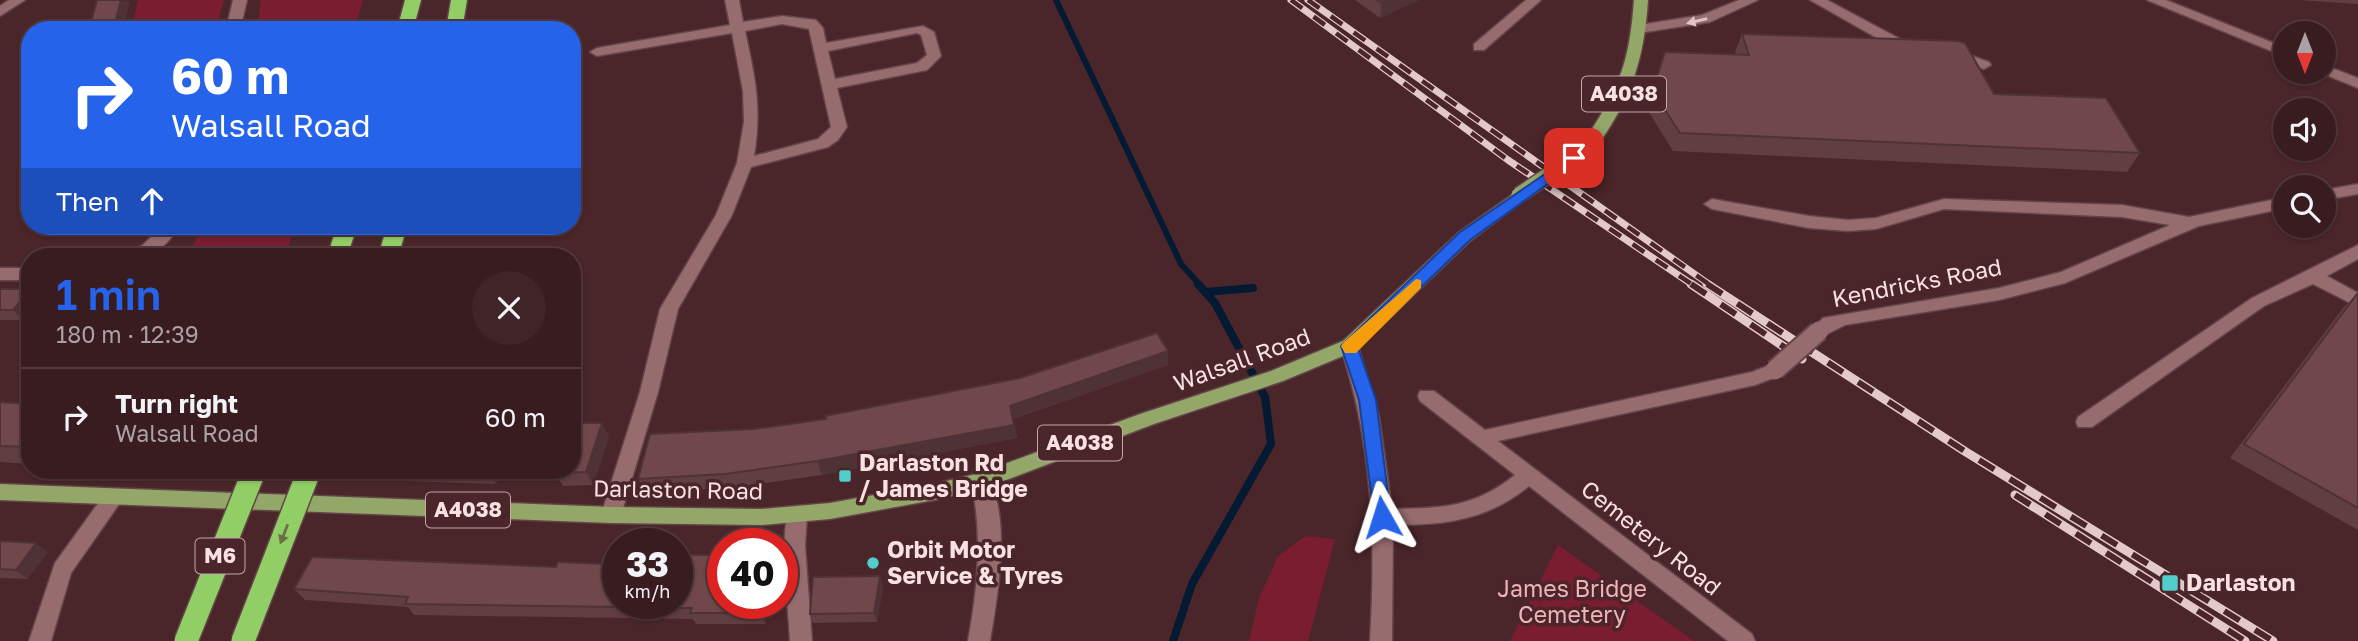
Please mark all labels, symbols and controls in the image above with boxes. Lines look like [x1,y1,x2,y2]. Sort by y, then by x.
one-way arrow [1686,16,1708,27]
north arrow [2273,21,2336,84]
map controls [2273,21,2336,238]
text: 60 m [171,46,289,105]
icon: right [56,49,147,140]
road number: A4038 [1582,76,1666,112]
button: sound [2273,98,2336,161]
text: Walsall Road [171,106,371,144]
pin [1544,128,1604,188]
icon: arrive [1555,139,1593,177]
button: search [2273,175,2336,238]
icon: ahead [133,182,171,220]
text: Then [56,186,119,217]
street label: Kendricks Road [1830,252,2004,312]
text: 1 min [56,269,161,319]
button: close [472,271,546,345]
text: 180 m · 12:39 [56,320,199,348]
street label: Walsall Road [1169,321,1314,397]
text: Turn right [115,388,238,419]
icon: right [56,398,94,436]
text: 60 m [485,402,546,433]
text: Walsall Road [115,419,259,447]
road number: A4038 [1038,426,1122,460]
place label: Darlaston Rd / James Bridge [859,448,1028,502]
marker: Darlaston Rd / James Bridge [837,468,853,484]
street label: Darlaston Road [593,474,763,504]
street label: Cemetery Road [1576,474,1727,601]
position arrow [1345,480,1419,554]
road number: A4038 [426,492,510,528]
one-way arrow [279,524,290,545]
speed limit sign: 40 [707,528,798,619]
place label: Orbit Motor Service & Tyres [887,535,1063,589]
road number: M6 [196,538,244,574]
text: 33 [626,543,669,585]
marker: Orbit Motor Service & Tyres [865,555,881,571]
place label: Darlaston [2186,568,2295,596]
marker: Darlaston [2160,573,2180,593]
park label: James Bridge Cemetery [1497,574,1647,628]
text: km/h [625,580,670,602]

